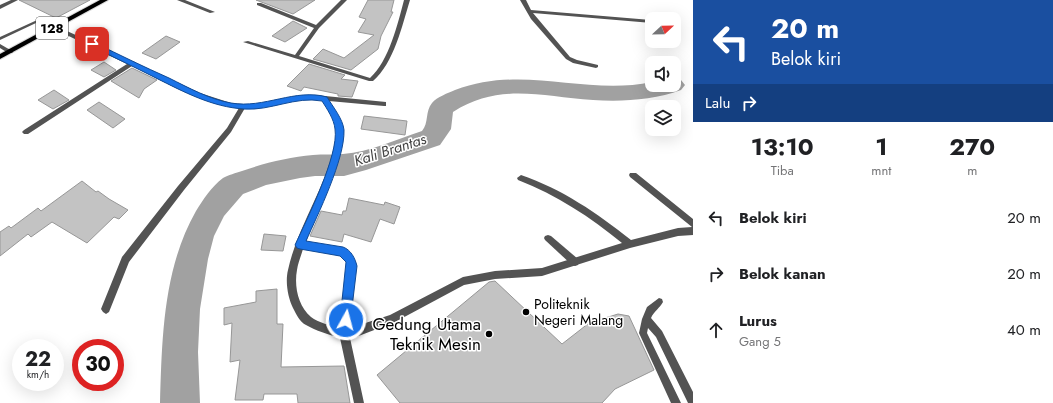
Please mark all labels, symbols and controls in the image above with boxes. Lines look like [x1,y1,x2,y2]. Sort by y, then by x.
text: 20 m [771,8,839,49]
north arrow [645,12,681,48]
map controls [645,12,681,136]
icon: left [705,16,757,68]
road number: 128 [36,17,68,39]
pin [75,27,109,61]
icon: arrive [81,33,103,55]
text: Belok kiri [771,46,841,72]
button: sound [645,56,681,92]
text: Lalu [705,92,730,114]
icon: right [738,92,760,114]
button: layers [645,100,681,136]
water label: Kali Brantas [351,128,429,172]
text: 13:10 [751,129,814,164]
text: 1 [875,129,888,164]
text: 270 [949,129,995,164]
text: Tiba [771,161,794,180]
text: mnt [871,161,891,180]
text: m [967,161,977,180]
icon: left [705,207,727,229]
text: Belok kiri [739,207,807,229]
text: 20 m [1007,207,1041,229]
icon: right [705,263,727,285]
text: Belok kanan [739,263,826,285]
text: 20 m [1007,263,1041,285]
place label: Politeknik Negeri Malang [534,294,623,330]
position arrow [325,299,367,341]
marker: Politeknik Negeri Malang [521,307,531,317]
text: Lurus [739,310,777,332]
place label: Gedung Utama Teknik Mesin [372,312,481,356]
icon: ahead [705,319,727,341]
text: 40 m [1007,319,1041,341]
marker: Gedung Utama Teknik Mesin [484,329,494,339]
text: Gang 5 [739,332,781,351]
speed limit sign: 30 [72,339,124,391]
text: 22 [25,345,51,374]
text: km/h [27,367,49,382]

